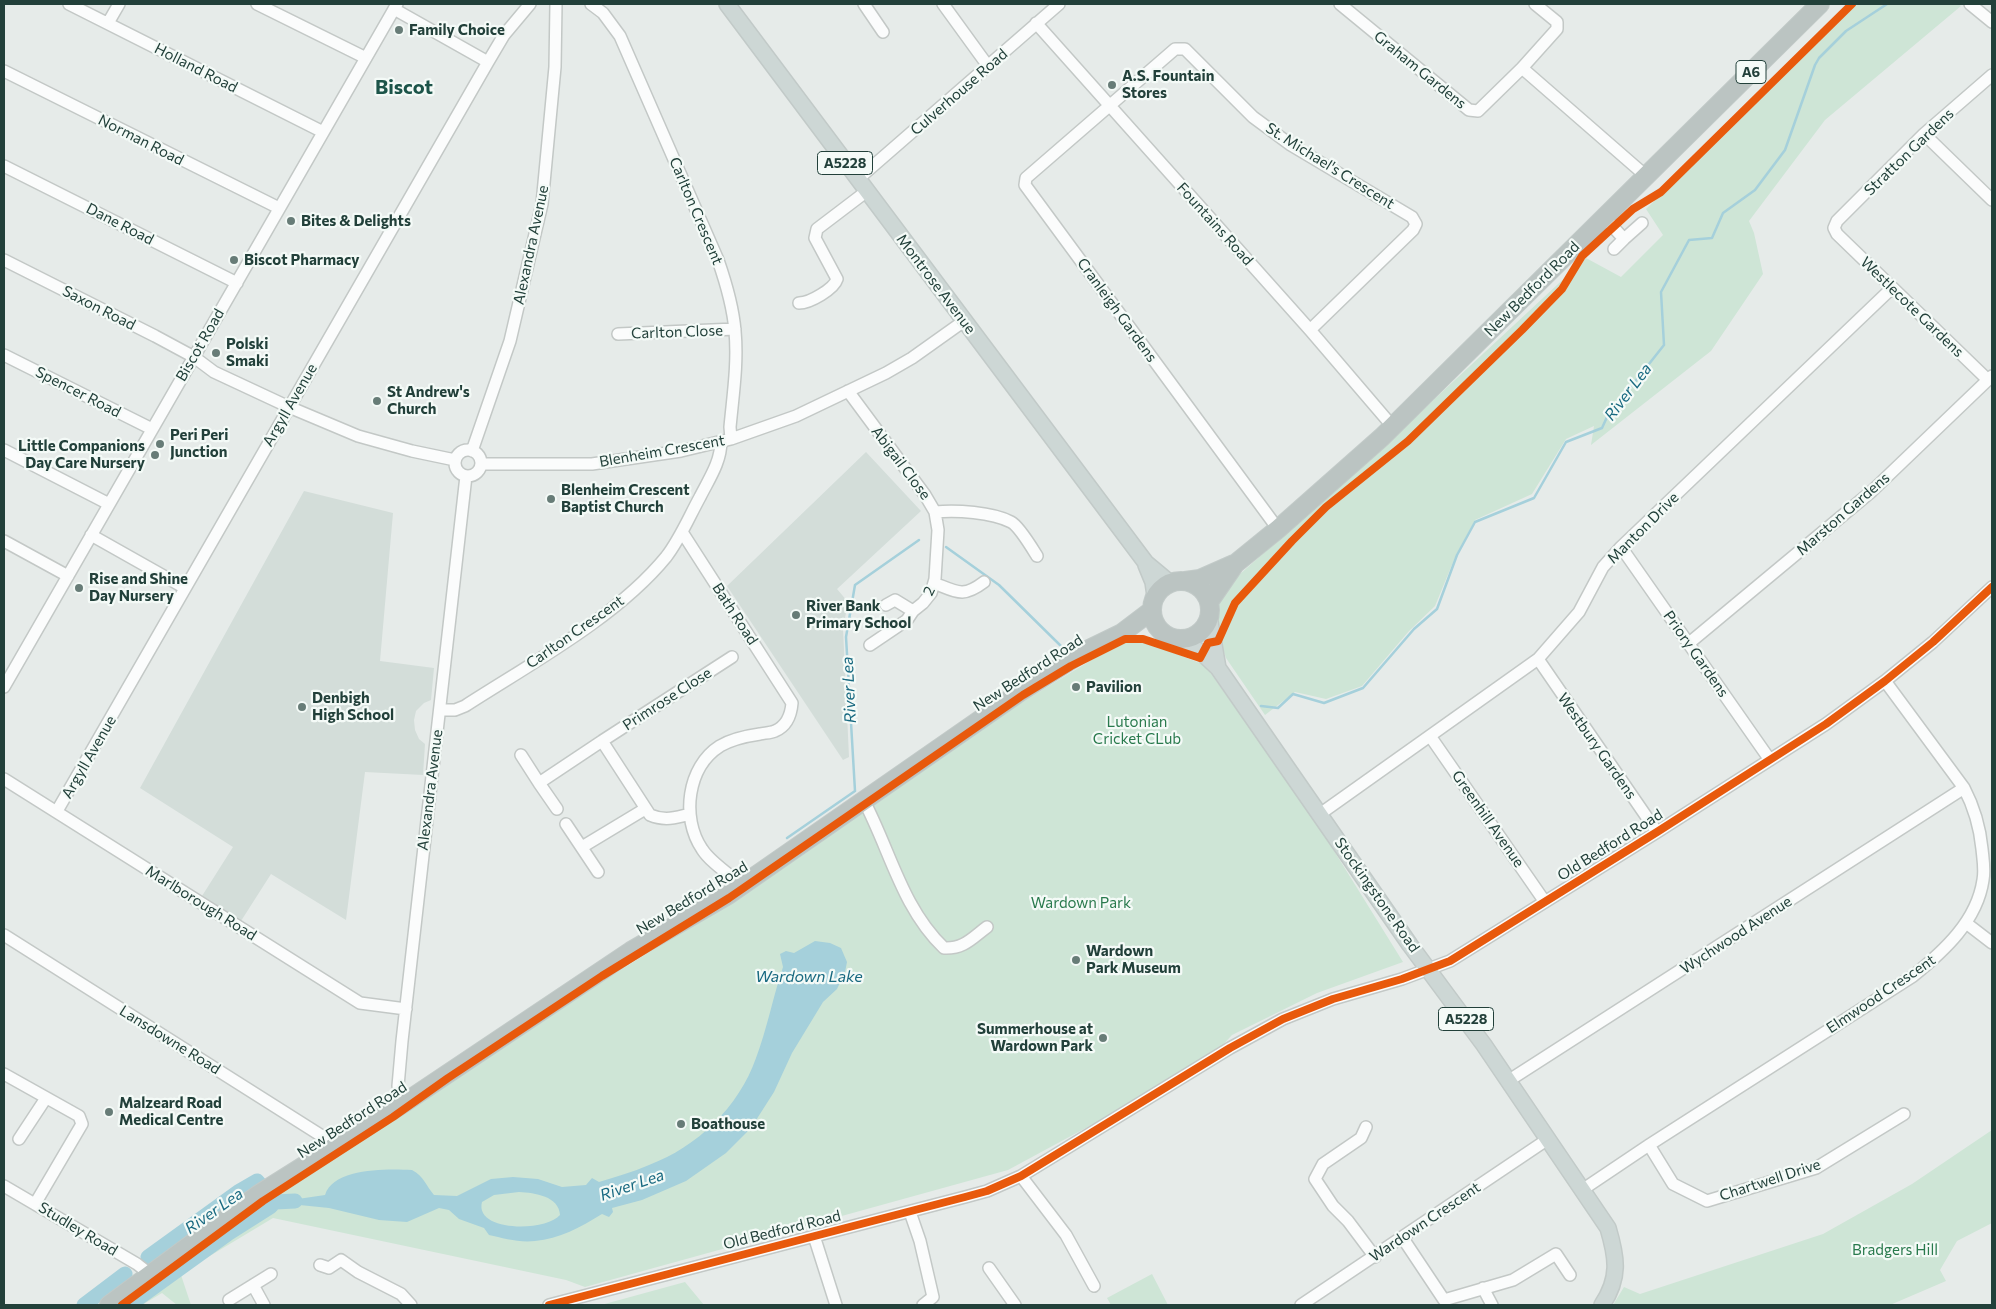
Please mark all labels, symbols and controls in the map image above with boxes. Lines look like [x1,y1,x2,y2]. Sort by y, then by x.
place label: Family Choice [409,21,505,39]
marker: Family Choice [393,24,405,36]
street label: Graham Gardens [1370,27,1470,113]
street label: Holland Road [151,39,241,97]
street label: Culverhouse Road [907,45,1011,139]
road number: A6 [1736,61,1766,84]
place label: A.S. Fountain Stores [1122,67,1214,102]
district label: Biscot [375,75,433,99]
marker: A.S. Fountain Stores [1106,79,1118,91]
street label: Stratton Gardens [1860,105,1958,199]
street label: Norman Road [95,111,187,169]
street label: St. Michael's Crescent [1262,119,1398,213]
road number: A5228 [818,152,872,174]
street label: Carlton Crescent [665,154,727,268]
street label: Fountains Road [1173,179,1257,269]
street label: Alexandra Avenue [510,184,552,306]
street label: Dane Road [83,199,157,249]
place label: Bites & Delights [301,212,411,230]
marker: Bites & Delights [285,215,297,227]
street label: Montrose Avenue [893,231,979,337]
street label: New Bedford Road [1481,238,1583,340]
place label: Biscot Pharmacy [244,251,359,269]
street label: Westlecote Gardens [1857,253,1967,361]
marker: Biscot Pharmacy [228,254,240,266]
street label: Cranleigh Gardens [1073,254,1161,366]
street label: Saxon Road [59,282,139,334]
street label: Biscot Road [172,306,228,384]
street label: Carlton Close [631,321,723,343]
place label: Polski Smaki [226,335,269,370]
marker: Polski Smaki [210,347,222,359]
street label: Argyll Avenue [259,360,321,450]
water label: River Lea [1600,360,1656,424]
street label: Spencer Road [32,363,124,421]
place label: St Andrew's Church [387,383,470,418]
marker: St Andrew's Church [371,395,383,407]
street label: Abigail Close [868,423,934,503]
place label: Peri Peri Junction [170,426,228,461]
street label: Blenheim Crescent [598,431,726,471]
place label: Little Companions Day Care Nursery [18,437,145,472]
marker: Peri Peri Junction [154,438,166,450]
marker: Little Companions Day Care Nursery [149,449,161,461]
street label: Marston Gardens [1793,469,1893,559]
place label: Blenheim Crescent Baptist Church [561,481,690,516]
street label: Manton Drive [1604,489,1682,567]
marker: Blenheim Crescent Baptist Church [545,493,557,505]
place label: Rise and Shine Day Nursery [89,570,188,605]
street label: Bath Road [708,580,762,648]
marker: Rise and Shine Day Nursery [73,582,85,594]
street label: 2 [919,583,939,599]
street label: Carlton Crescent [523,592,627,672]
place label: River Bank Primary School [806,597,911,632]
street label: Priory Gardens [1660,607,1732,701]
marker: River Bank Primary School [790,609,802,621]
street label: New Bedford Road [970,631,1086,715]
water label: River Lea [838,656,860,724]
street label: Primrose Close [619,664,715,734]
place label: Pavilion [1086,678,1142,696]
marker: Pavilion [1070,681,1082,693]
place label: Denbigh High School [312,689,394,724]
street label: Westbury Gardens [1554,689,1640,803]
marker: Denbigh High School [296,701,308,713]
street label: Argyll Avenue [58,712,120,802]
park label: Lutonian Cricket CLub [1093,713,1181,748]
street label: Alexandra Avenue [414,728,446,852]
street label: Greenhill Avenue [1448,767,1528,871]
street label: Old Bedford Road [1554,805,1666,885]
street label: Stockingstone Road [1331,834,1423,956]
street label: New Bedford Road [633,858,751,938]
street label: Marlborough Road [142,862,260,944]
street label: Wychwood Avenue [1677,892,1795,978]
park label: Wardown Park [1031,894,1131,912]
place label: Wardown Park Museum [1086,942,1181,977]
street label: Elmwood Crescent [1823,951,1939,1037]
marker: Wardown Park Museum [1070,954,1082,966]
water label: Wardown Lake [755,967,863,987]
street label: Lansdowne Road [116,1002,224,1078]
road number: A5228 [1438,1008,1494,1030]
place label: Summerhouse at Wardown Park [977,1020,1093,1055]
marker: Summerhouse at Wardown Park [1097,1032,1109,1044]
street label: New Bedford Road [294,1078,410,1162]
place label: Malzeard Road Medical Centre [119,1094,223,1129]
marker: Malzeard Road Medical Centre [103,1106,115,1118]
place label: Boathouse [691,1115,765,1133]
marker: Boathouse [675,1118,687,1130]
street label: Chartwell Drive [1717,1155,1823,1205]
water label: River Lea [597,1165,667,1205]
street label: Wardown Crescent [1366,1178,1484,1266]
water label: River Lea [181,1184,247,1238]
street label: Studley Road [35,1198,121,1260]
street label: Old Bedford Road [721,1207,843,1253]
park label: Bradgers Hill [1852,1241,1938,1259]

